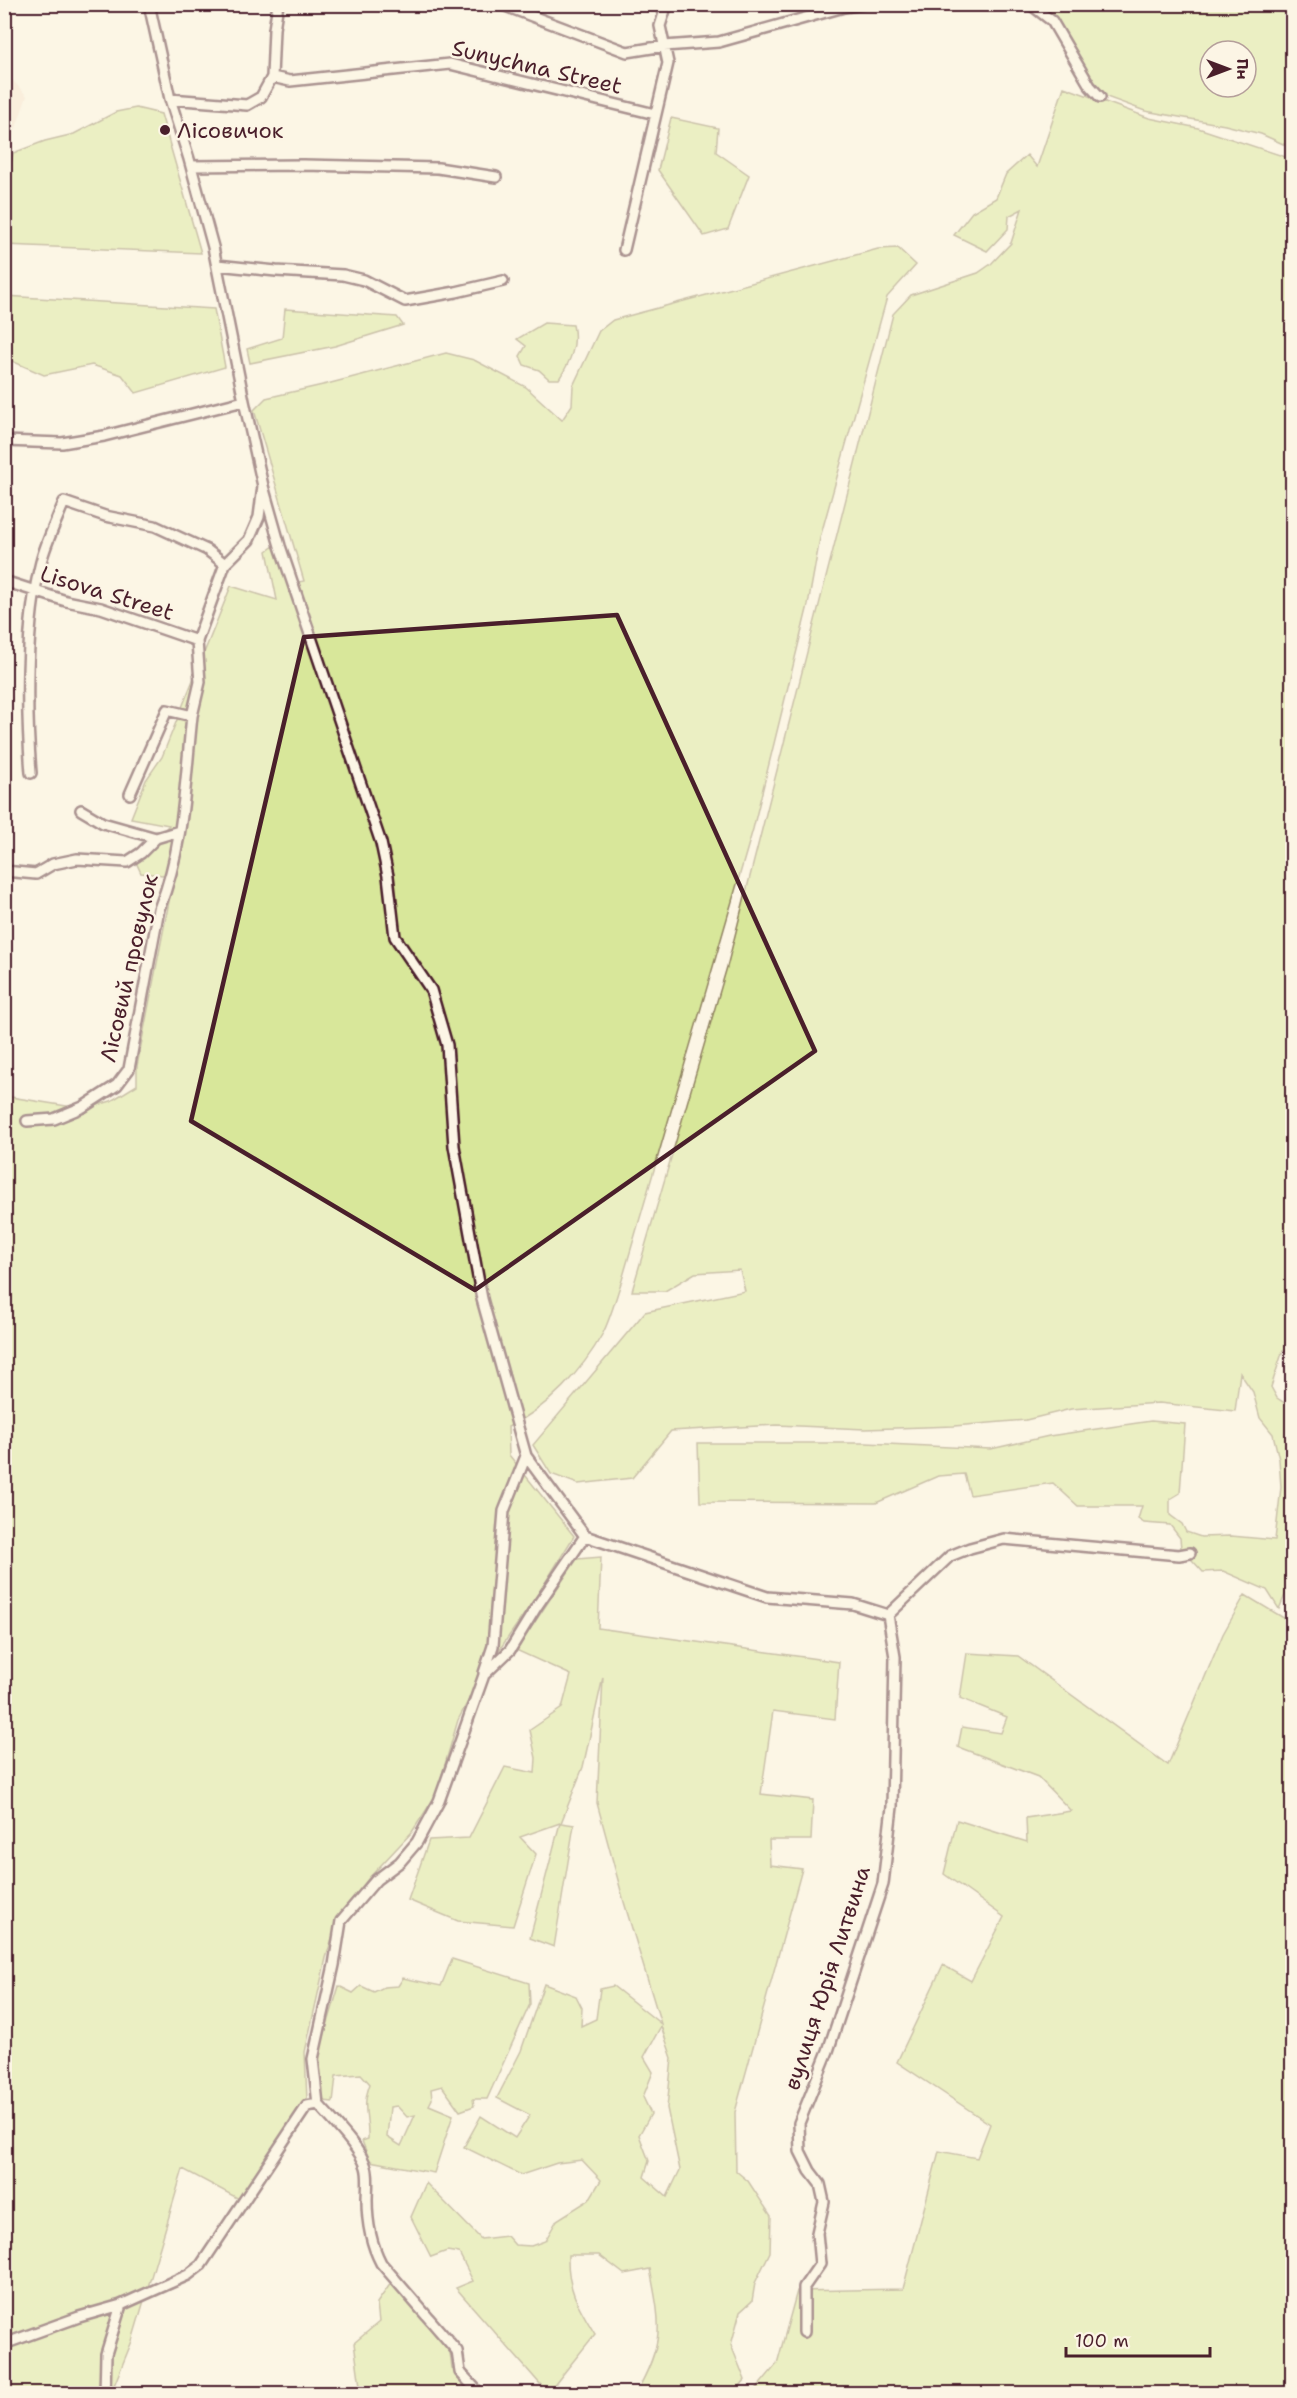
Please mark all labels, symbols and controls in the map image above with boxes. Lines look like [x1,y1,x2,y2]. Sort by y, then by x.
street label: Sunychna Street [449,33,625,101]
north arrow [1198,39,1258,99]
text: Пн [1232,58,1253,80]
place label: Лісовичок [177,116,284,145]
marker: Лісовичок [158,123,172,137]
street label: Lisova Street [37,559,177,627]
street label: Лісовий провулок [93,871,165,1065]
street label: вулиця Юрія Литвина [777,1862,877,2094]
scale bar [1066,2320,1210,2358]
text: 100 m [1075,2329,1129,2353]

